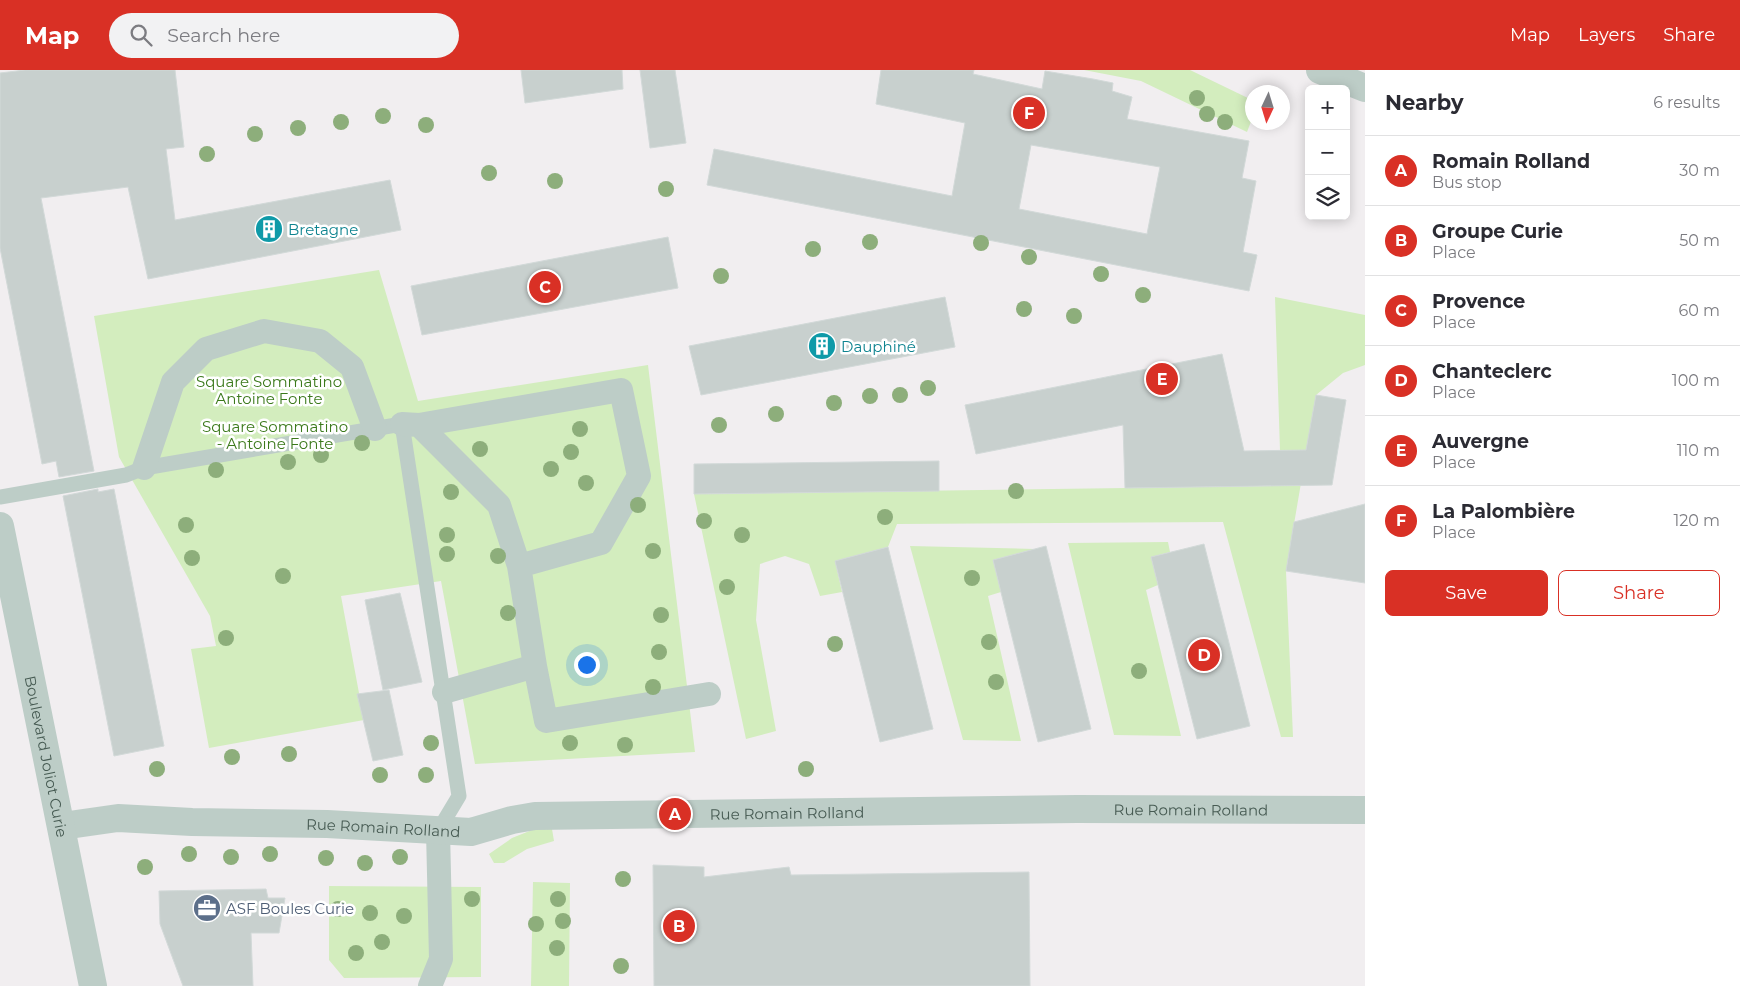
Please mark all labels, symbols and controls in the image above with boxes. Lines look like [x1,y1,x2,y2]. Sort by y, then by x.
search box [109,13,459,58]
text: Map [25,21,79,50]
icon: search [127,21,155,49]
text: Search here [167,24,280,47]
text: Map [1510,24,1550,46]
text: Layers [1578,24,1635,46]
text: Share [1663,24,1715,46]
north arrow [1245,85,1290,130]
map controls [1305,85,1350,220]
button: + [1305,85,1350,130]
text: Nearby [1385,90,1464,115]
text: 6 results [1653,93,1720,112]
pin: F [1013,94,1045,132]
button: − [1305,130,1350,175]
text: Romain Rolland [1432,150,1590,173]
text: A [1395,161,1407,180]
text: 30 m [1679,161,1720,180]
text: Bus stop [1432,173,1502,192]
button: layers [1305,175,1350,220]
building icon: Bretagne [254,214,284,244]
place label: Bretagne [288,220,358,239]
text: Groupe Curie [1432,220,1563,243]
text: B [1395,231,1407,250]
text: 50 m [1679,231,1720,250]
text: Place [1432,243,1476,262]
pin: C [529,268,561,306]
text: Provence [1432,290,1525,313]
text: C [1395,301,1407,320]
text: 60 m [1678,301,1720,320]
text: Place [1432,313,1476,332]
building icon: Dauphiné [807,331,837,361]
place label: Dauphiné [841,337,916,356]
pin: E [1146,360,1178,398]
text: Chanteclerc [1432,360,1552,383]
text: D [1394,371,1408,390]
text: 100 m [1672,371,1720,390]
park label: Square Sommatino Antoine Fonte [196,372,342,408]
text: Place [1432,383,1476,402]
park label: Square Sommatino - Antoine Fonte [202,417,348,453]
text: Auvergne [1432,430,1529,453]
text: E [1396,441,1406,460]
text: 110 m [1677,441,1720,460]
text: Place [1432,453,1476,472]
text: La Palombière [1432,500,1575,523]
text: F [1396,511,1406,530]
text: 120 m [1673,511,1720,530]
text: Place [1432,523,1476,542]
button: Save [1385,570,1548,616]
button: Share [1558,570,1720,616]
pin: D [1188,636,1220,674]
your location [574,652,600,678]
street label: Boulevard Joliot Curie [21,674,72,839]
pin: A [659,795,691,833]
street label: Rue Romain Rolland [1114,800,1268,819]
street label: Rue Romain Rolland [710,802,864,823]
street label: Rue Romain Rolland [306,814,461,841]
office icon: ASF Boules Curie [192,893,222,923]
place label: ASF Boules Curie [226,899,354,918]
pin: B [663,907,695,945]

